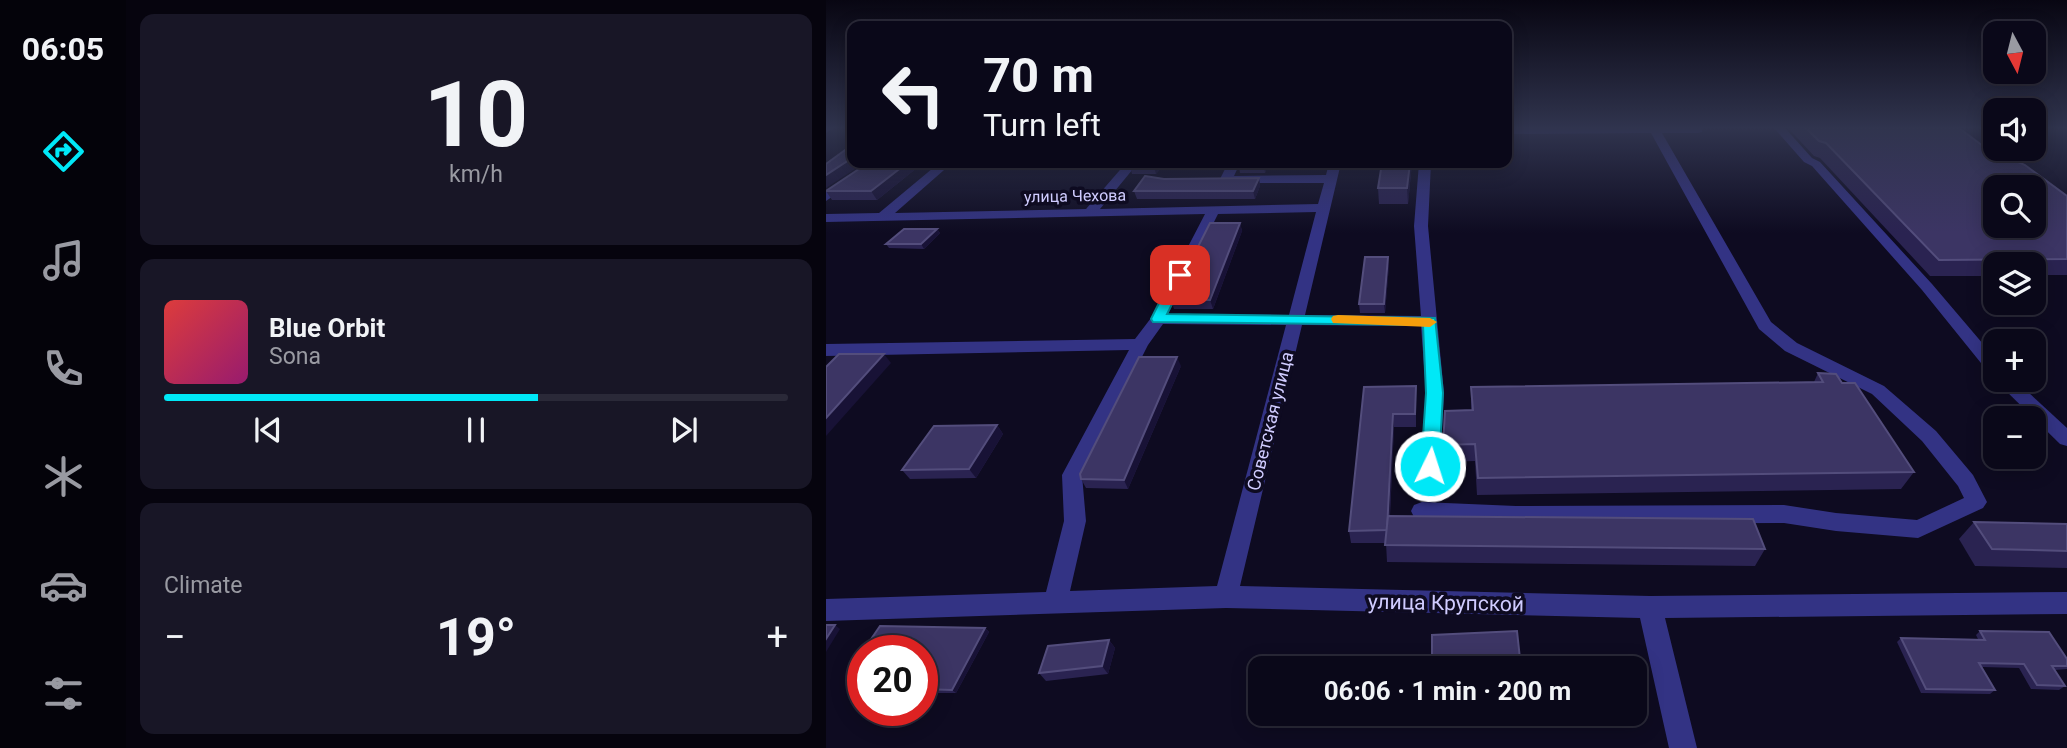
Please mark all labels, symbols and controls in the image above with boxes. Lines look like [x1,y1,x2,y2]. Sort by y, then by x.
north arrow [1983,21,2046,84]
map controls [1983,21,2046,469]
text: 06:05 [22,30,104,68]
text: 70 m [983,47,1094,104]
icon: left [868,49,959,140]
text: 10 [424,62,528,168]
button: sound [1983,98,2046,161]
text: Turn left [983,106,1101,144]
icon: directions [39,127,88,176]
text: km/h [449,161,503,188]
button: search [1983,175,2046,238]
street label: улица Чехова [1024,186,1126,206]
icon: music [39,236,88,285]
pin [1150,245,1210,305]
button: layers [1983,252,2046,315]
icon: arrive [1161,256,1199,294]
text: Blue Orbit [269,313,385,343]
button: + [1983,329,2046,392]
text: Sona [269,343,321,370]
icon: phone [39,344,88,393]
street label: Советская улица [1243,349,1297,493]
button: − [1983,406,2046,469]
icon: previous [249,411,287,449]
icon: pause [457,411,495,449]
icon: next [665,411,703,449]
position arrow [1393,429,1467,503]
icon: climate [39,452,88,501]
icon: car [39,561,88,610]
text: Climate [164,572,243,599]
street label: улица Крупской [1368,590,1524,616]
text: 19° [436,607,516,668]
text: − [164,615,186,659]
text: + [766,615,788,659]
speed limit sign: 20 [847,635,938,726]
icon: filters [39,669,88,718]
text: 06:06 · 1 min · 200 m [1324,676,1571,706]

